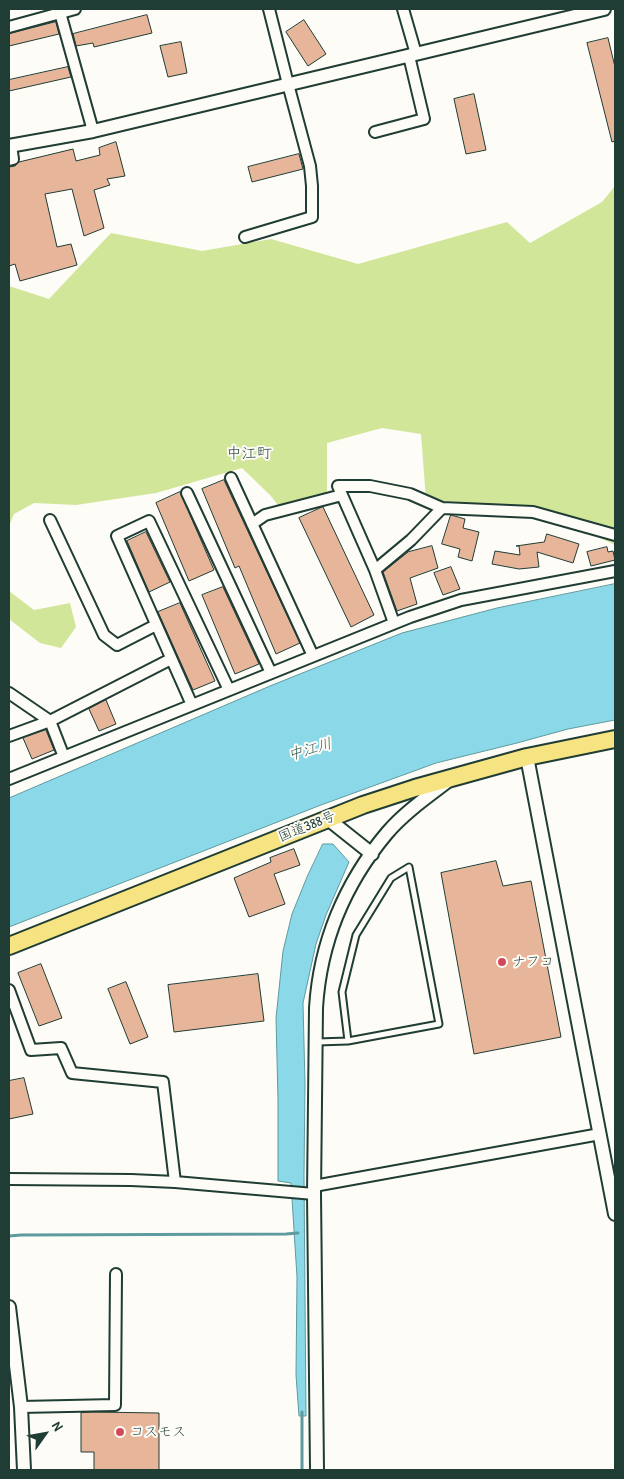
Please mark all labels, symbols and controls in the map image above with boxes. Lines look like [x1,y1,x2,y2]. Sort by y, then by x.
district label: 中江町 [227,445,271,463]
water label: 中江川 [286,735,334,765]
street label: 国道388号 [276,808,338,846]
place label: ナフコ [512,954,554,970]
marker: ナフコ [496,956,508,968]
north arrow [20,1409,70,1459]
text: N [48,1418,68,1434]
place label: コスモス [130,1424,186,1440]
marker: コスモス [114,1426,126,1438]

